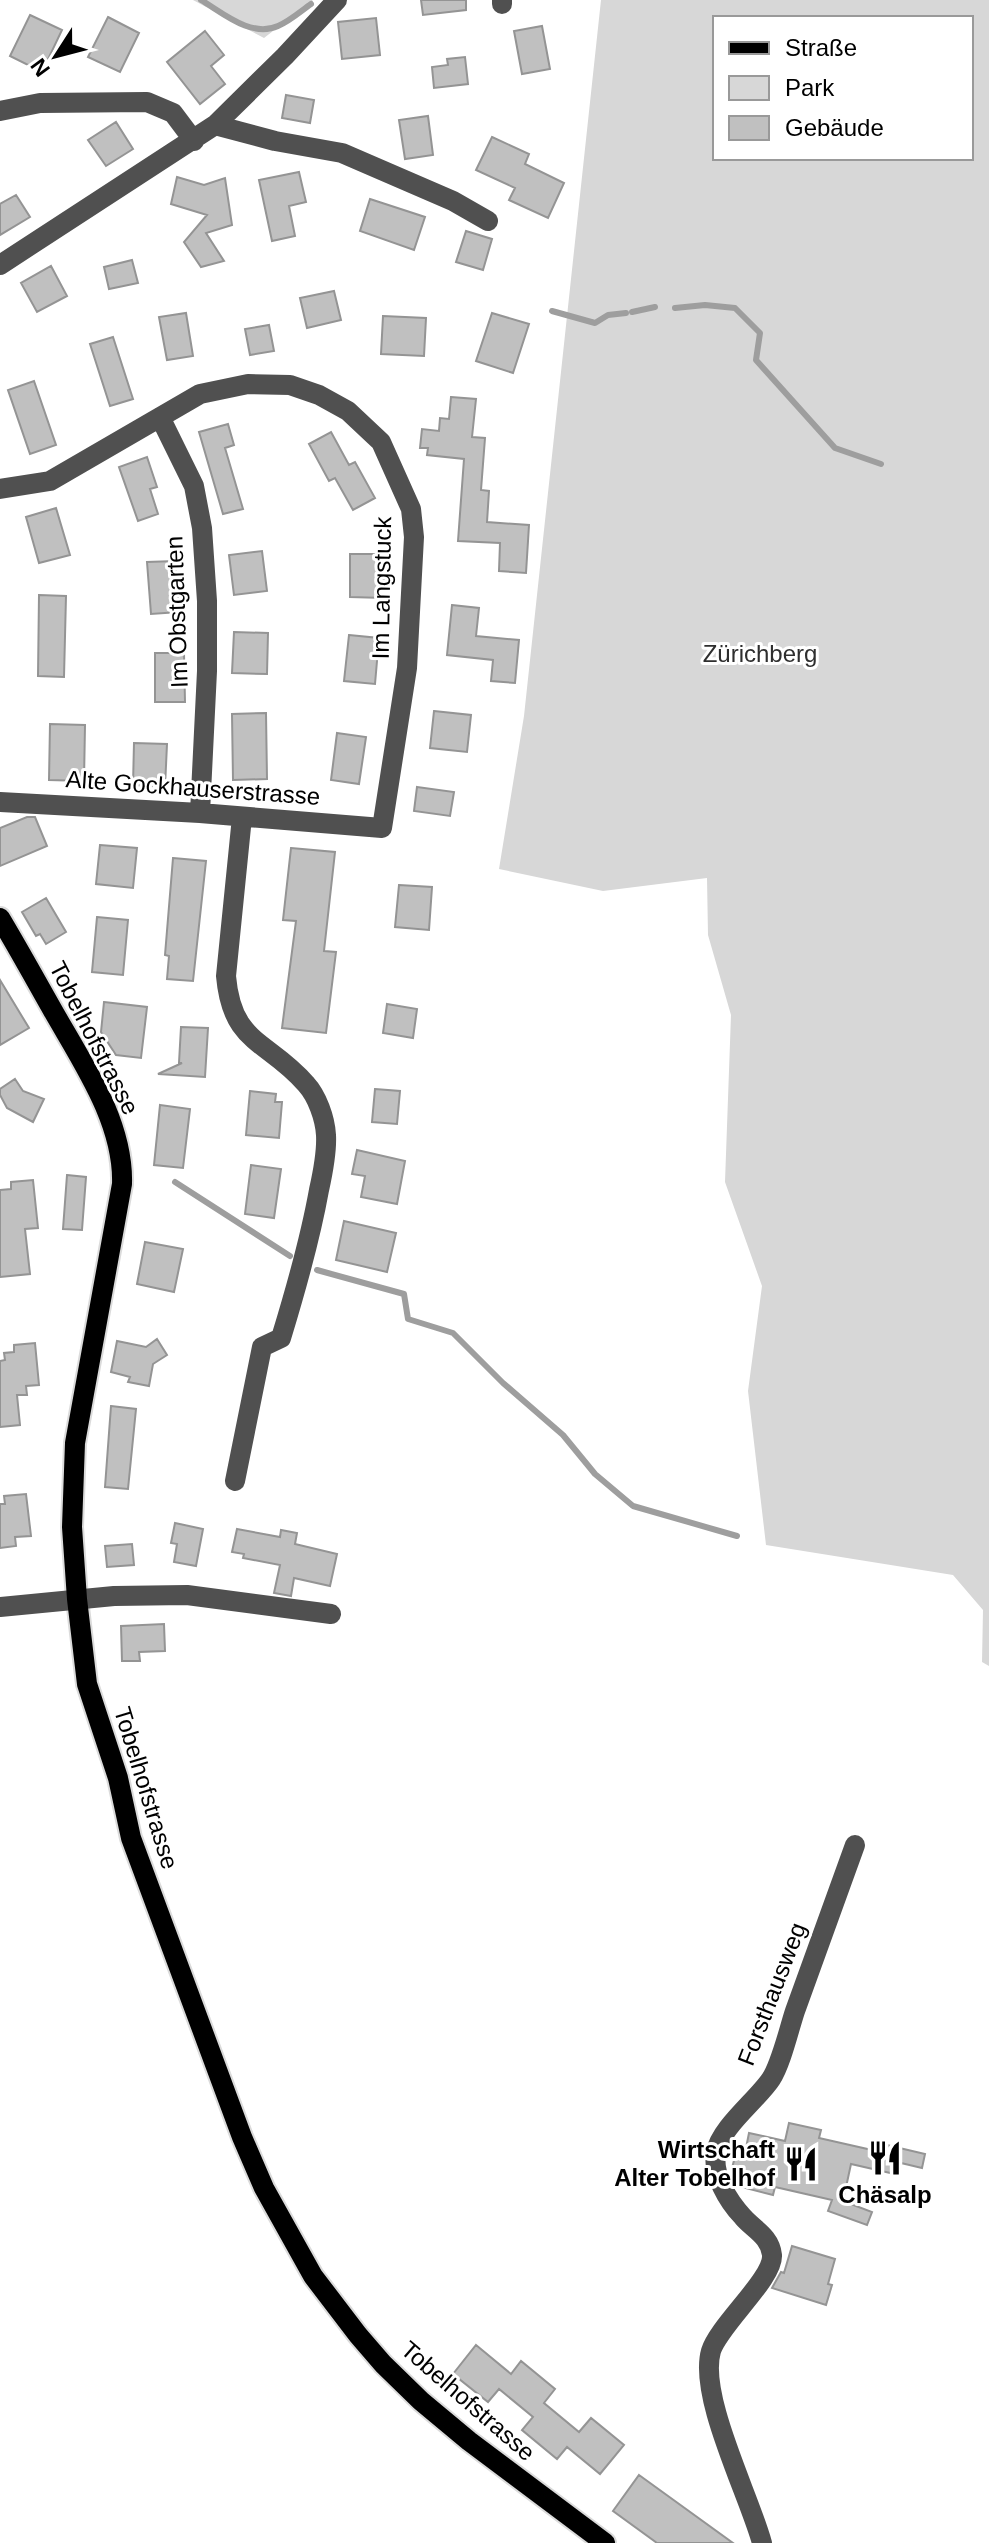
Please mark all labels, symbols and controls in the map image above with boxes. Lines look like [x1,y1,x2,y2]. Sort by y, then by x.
north arrow [16,16,96,96]
legend [713,16,973,160]
text: Straße [785,34,857,61]
text: N [25,54,55,81]
text: Park [785,74,835,101]
text: Gebäude [785,114,884,141]
street label: Im Langstuck [367,515,396,660]
street label: Im Obstgarten [160,536,193,688]
park label: Zürichberg [703,640,817,667]
street label: Alte Gockhauserstrasse [65,765,321,810]
street label: Tobelhofstrasse [44,957,145,1119]
street label: Tobelhofstrasse [109,1704,184,1872]
street label: Forsthausweg [732,1919,811,2069]
place label: Wirtschaft Alter Tobelhof [614,2136,776,2191]
restaurant icon: Chäsalp [866,2139,904,2177]
restaurant icon: Wirtschaft Alter Tobelhof [782,2145,820,2183]
place label: Chäsalp [838,2181,932,2208]
street label: Tobelhofstrasse [396,2335,541,2466]

